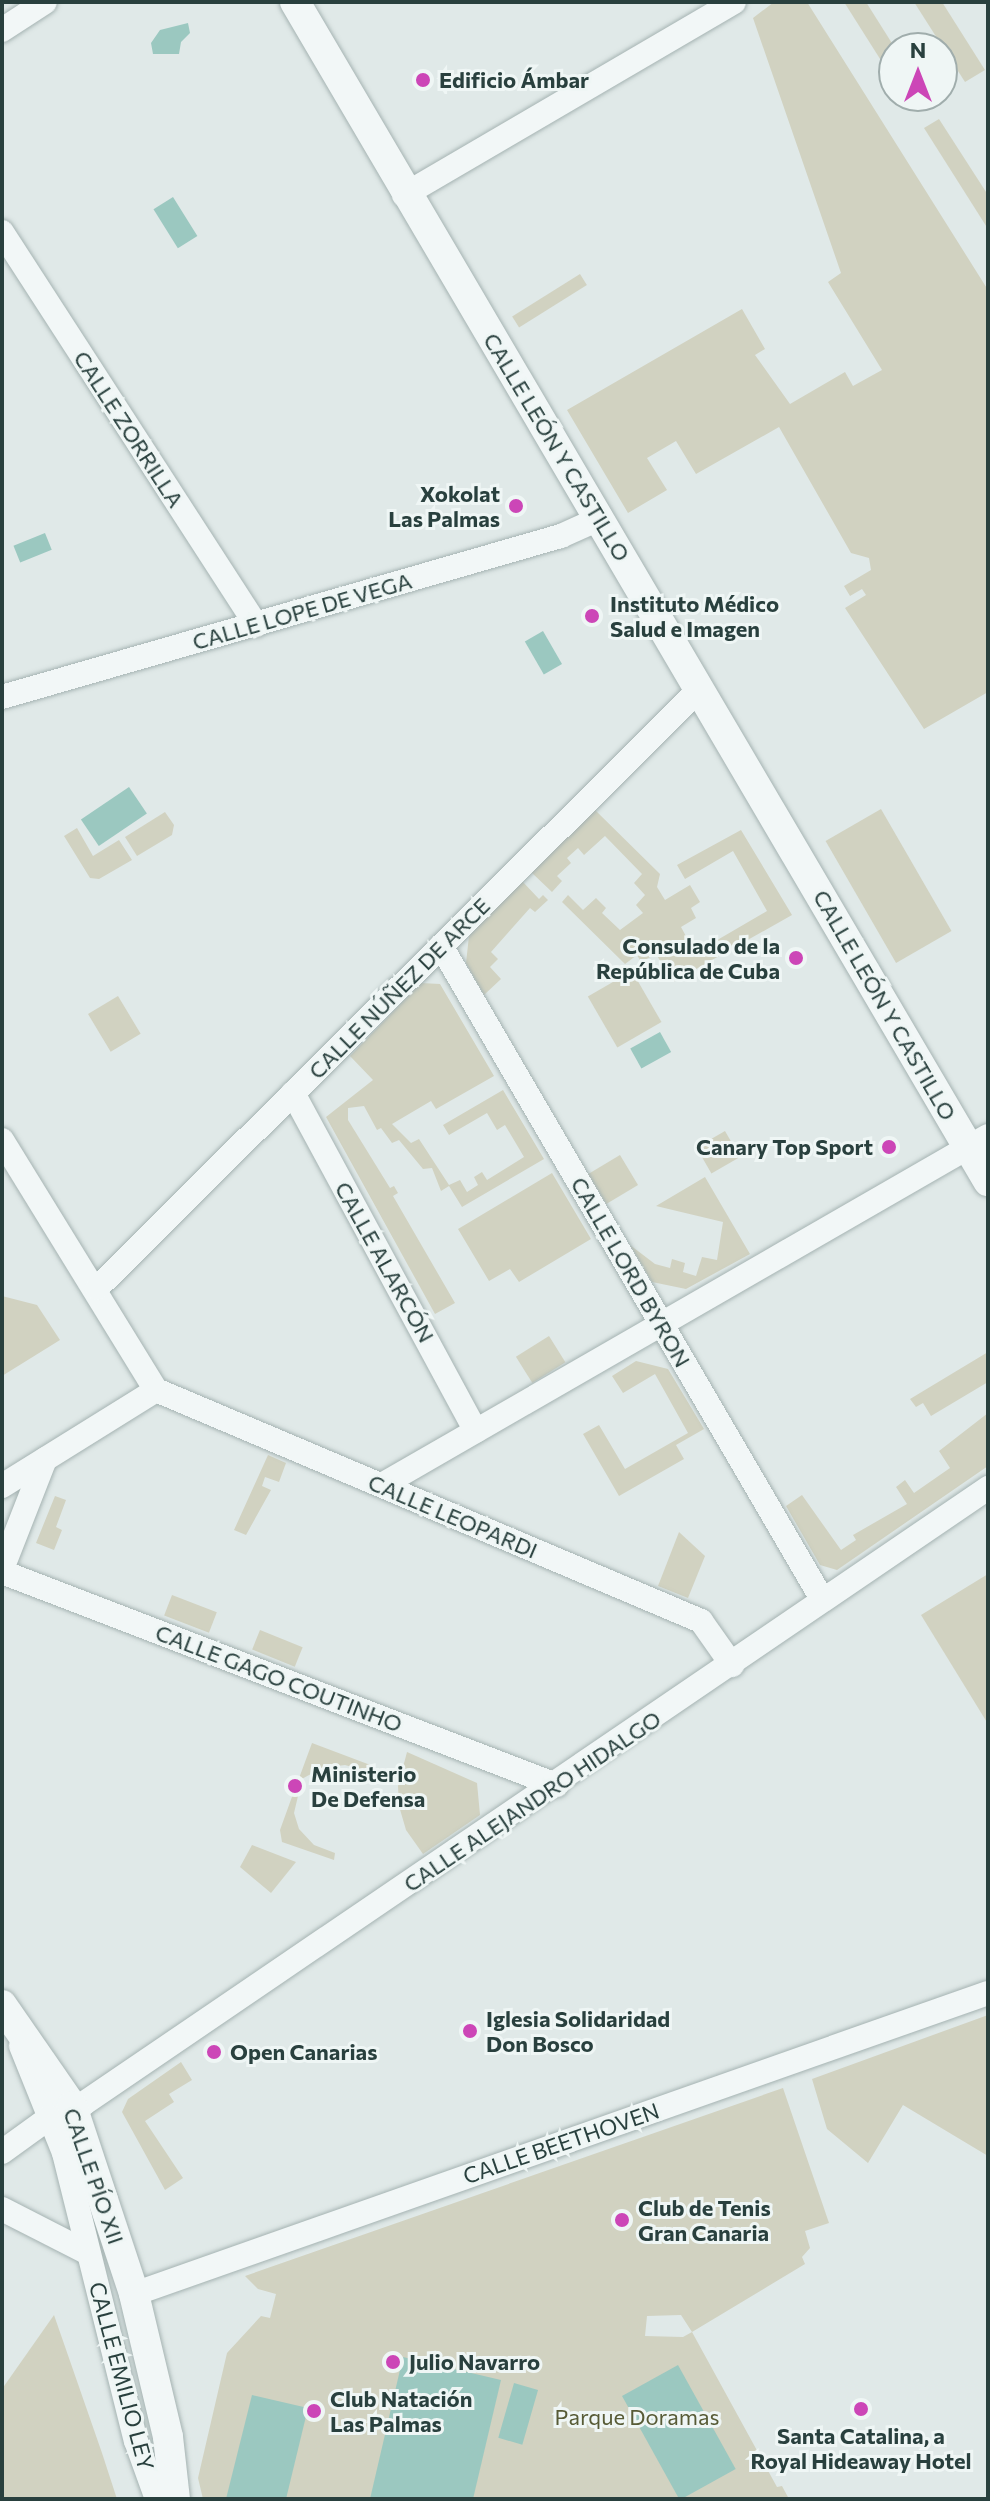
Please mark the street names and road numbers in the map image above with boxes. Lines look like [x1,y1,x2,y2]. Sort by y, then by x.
street label: CALLE LEÓN Y CASTILLO [478,328,636,566]
street label: CALLE ZORRILLA [69,346,189,512]
street label: CALLE LOPE DE VEGA [189,567,415,655]
street label: CALLE LEÓN Y CASTILLO [808,885,962,1125]
street label: CALLE NÚÑEZ DE ARCE [303,892,495,1084]
street label: CALLE LORD BYRON [566,1172,696,1372]
street label: CALLE ALARCÓN [330,1177,440,1347]
street label: CALLE LEOPARDI [364,1468,542,1564]
street label: CALLE GAGO COUTINHO [152,1619,406,1737]
street label: CALLE ALEJANDRO HIDALGO [399,1705,665,1897]
street label: CALLE BEETHOVEN [459,2097,663,2189]
street label: CALLE PÍO XII [58,2105,130,2247]
street label: CALLE EMILIO LEY [84,2279,160,2473]

